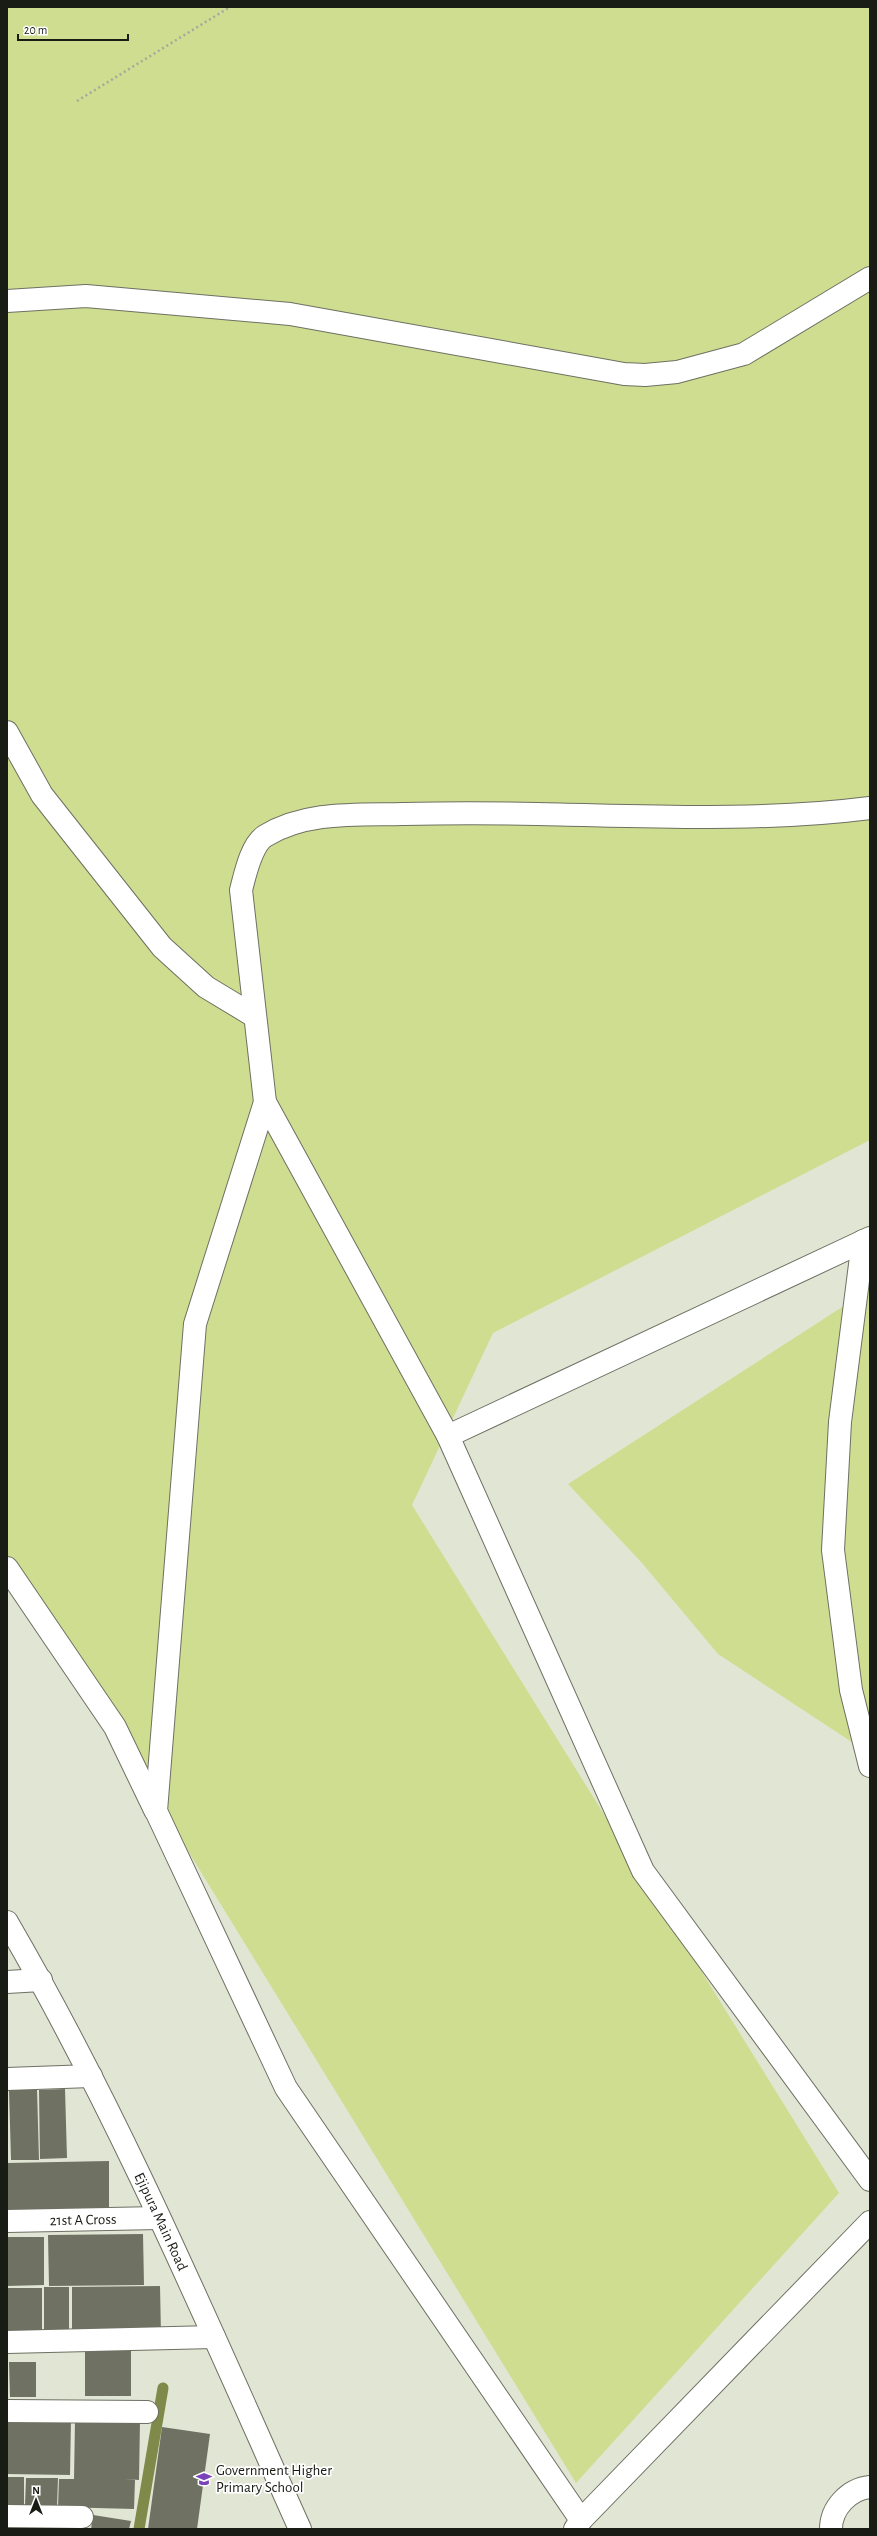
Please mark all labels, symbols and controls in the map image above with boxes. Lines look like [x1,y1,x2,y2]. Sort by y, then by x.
scale bar [18,16,128,42]
text: 20 m [24,24,47,36]
street label: Ejipura Main Road [131,2170,190,2273]
street label: 21st A Cross [49,2212,117,2228]
place label: Government Higher Primary School [216,2463,332,2495]
school or university icon: Government Higher Primary School [195,2470,213,2488]
north arrow [16,2480,56,2520]
text: N [32,2485,40,2496]

